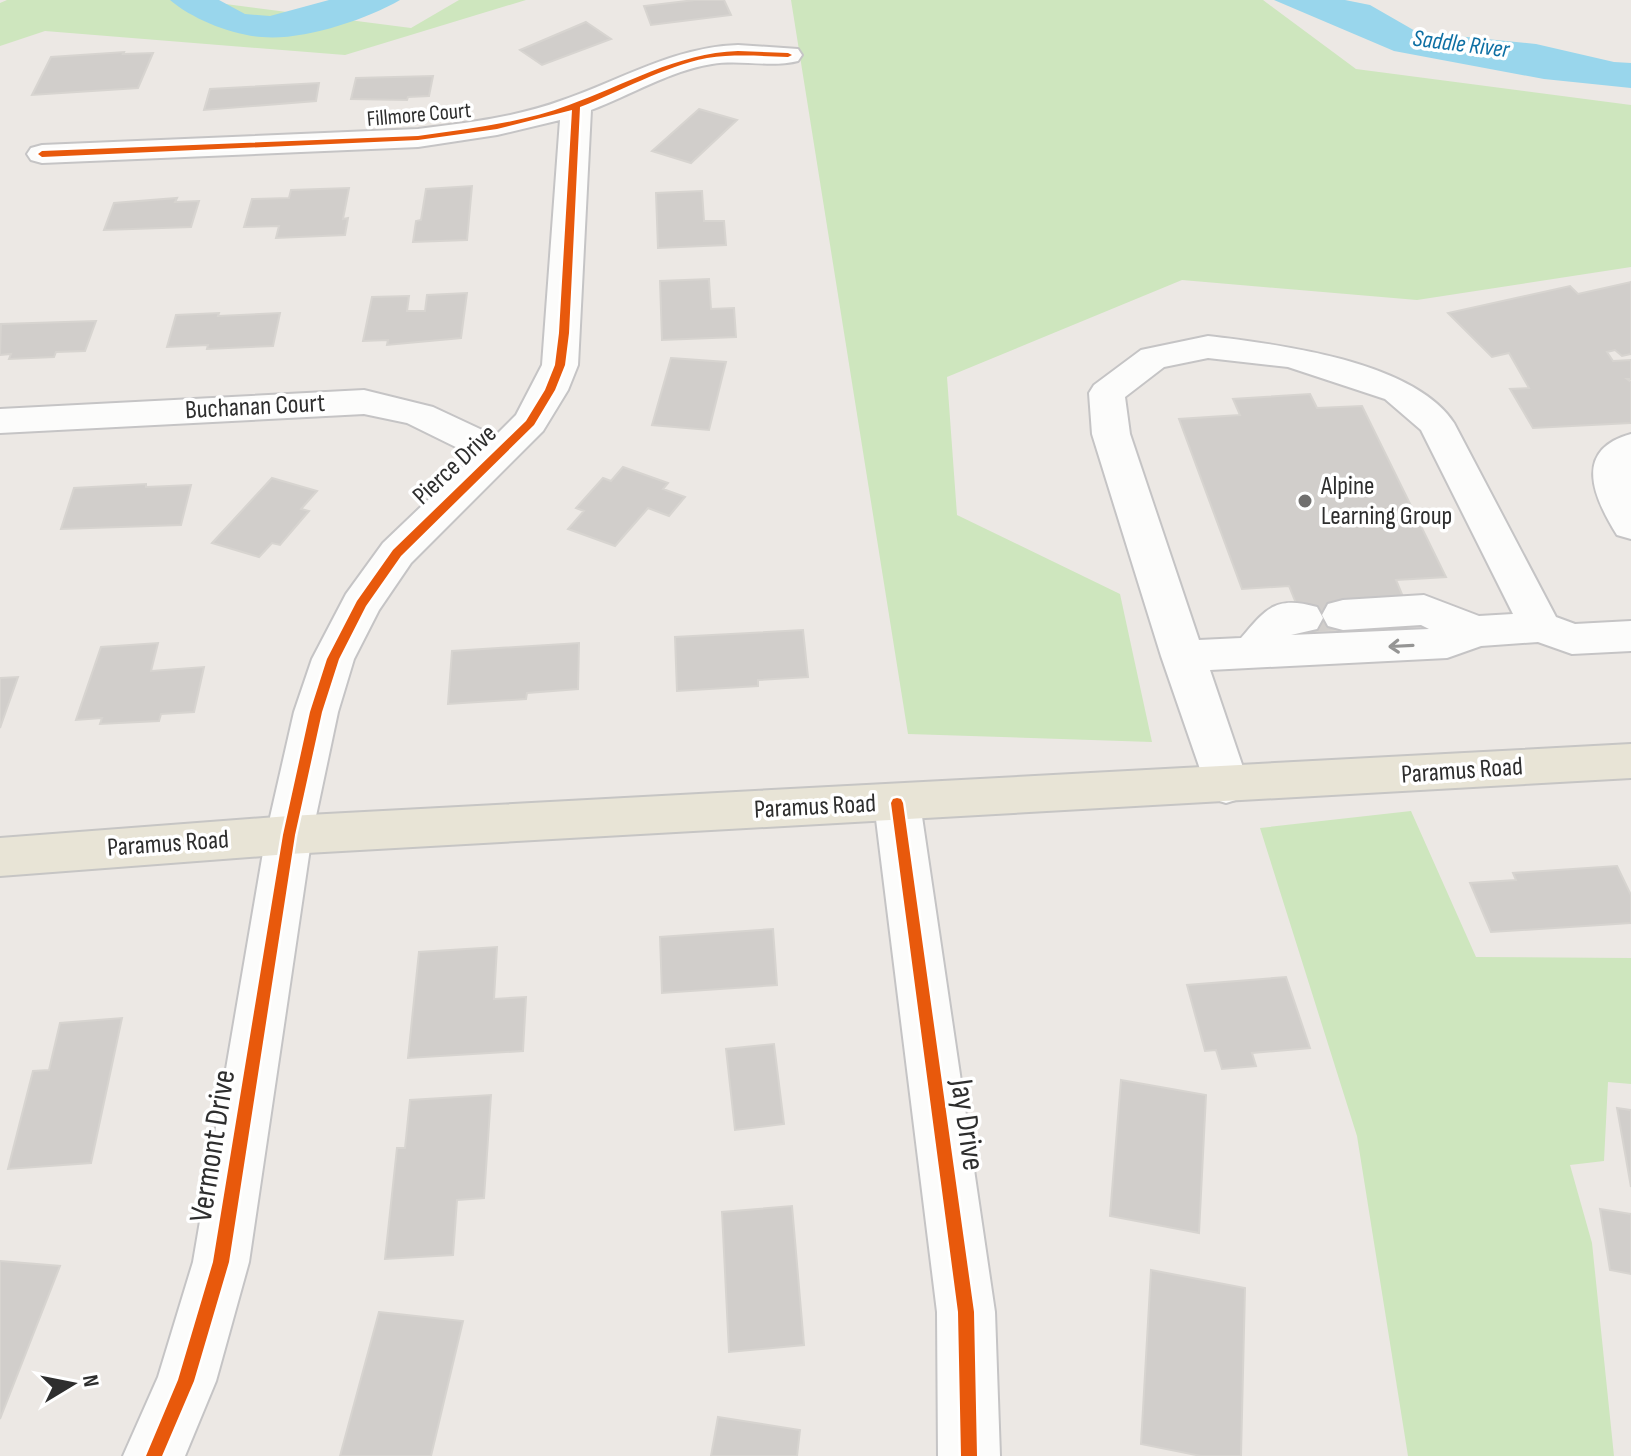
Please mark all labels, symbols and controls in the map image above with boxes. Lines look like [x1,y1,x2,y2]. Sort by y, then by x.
water label: Saddle River [1411,24,1512,64]
street label: Fillmore Court [366,97,473,133]
street label: Buchanan Court [184,388,326,426]
street label: Pierce Drive [407,418,503,512]
place label: Alpine Learning Group [1320,471,1452,532]
marker: Alpine Learning Group [1296,492,1314,510]
one-way arrow [1388,639,1415,654]
street label: Paramus Road [1400,751,1524,791]
street label: Paramus Road [753,788,877,826]
street label: Paramus Road [106,824,230,864]
street label: Vermont Drive [182,1067,244,1225]
street label: Jay Drive [941,1076,993,1173]
north arrow [32,1344,112,1424]
text: N [76,1373,105,1389]

